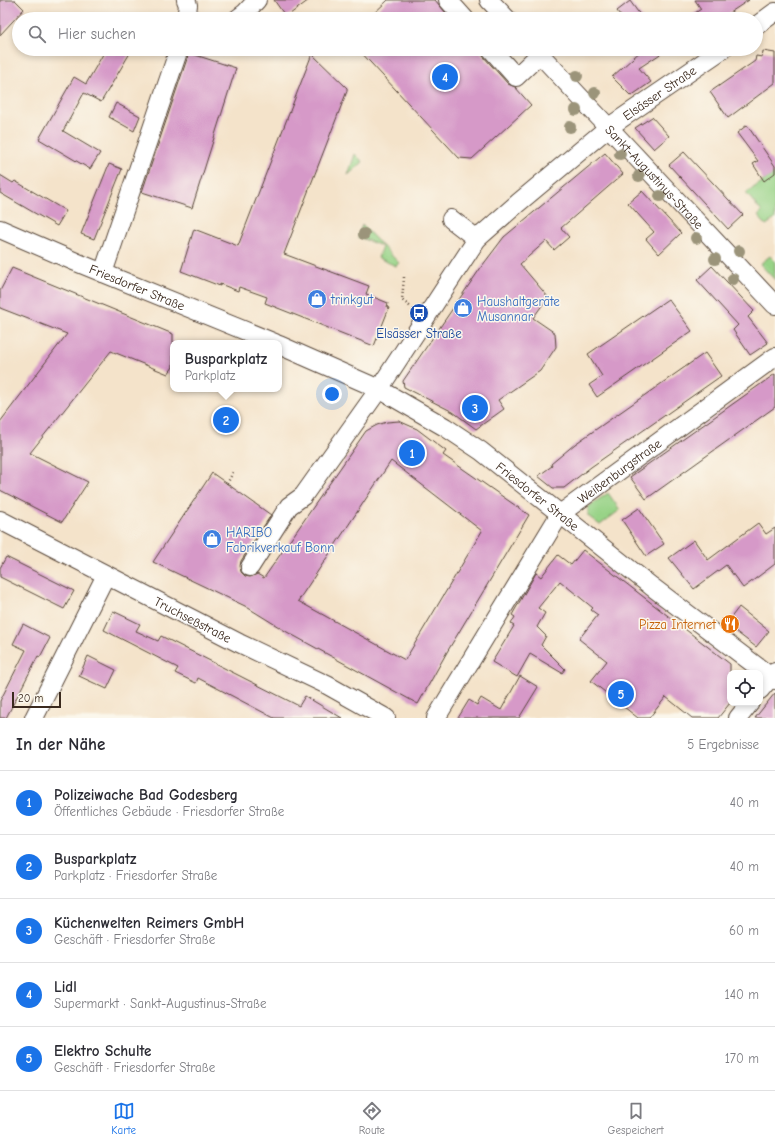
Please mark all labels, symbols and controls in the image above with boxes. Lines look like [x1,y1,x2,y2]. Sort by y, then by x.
search box [12,12,763,56]
icon: search [26,23,48,45]
text: Hier suchen [58,25,136,43]
pin: 4 [432,62,458,92]
street label: Elsässer Straße [620,62,699,123]
street label: Sankt-Augustinus-Straße [602,122,707,232]
street label: Friesdorfer Straße [87,261,188,314]
shop icon: trinkgut [306,288,328,310]
place label: trinkgut [330,292,375,307]
place label: Haushaltgeräte Musannar [477,294,560,324]
shop icon: Haushaltgeräte Musannar [452,297,474,319]
bus stop icon: Elsässer Straße [408,302,430,324]
place label: Elsässer Straße [376,326,462,341]
popup [170,340,282,392]
text: Busparkplatz [185,350,267,368]
text: Parkplatz [185,368,236,383]
your location [322,384,342,404]
pin: 3 [462,393,488,423]
pin: 2 [213,405,239,435]
street label: Weißenburgstraße [575,435,665,507]
pin: 1 [399,438,425,468]
street label: Friesdorfer Straße [493,459,582,534]
place label: HARIBO Fabrikverkauf Bonn [226,525,334,555]
shop icon: HARIBO Fabrikverkauf Bonn [201,528,223,550]
street label: Truchseßstraße [152,594,234,646]
restaurant icon: Pizza Internet [719,613,741,635]
place label: Pizza Internet [639,617,717,632]
map controls [727,670,763,706]
button: locate [727,670,763,706]
pin: 5 [608,679,634,709]
scale bar [12,690,61,709]
text: 20 m [18,692,43,705]
text: In der Nähe [16,735,105,754]
text: 5 Ergebnisse [687,737,759,752]
text: Polizeiwache Bad Godesberg [54,786,238,804]
text: 1 [26,795,32,810]
text: 40 m [730,795,759,810]
text: Öffentliches Gebäude · Friesdorfer Straße [54,804,284,819]
text: Busparkplatz [54,850,136,868]
text: 2 [26,859,32,874]
text: 40 m [730,859,759,874]
text: Parkplatz · Friesdorfer Straße [54,868,217,883]
text: Küchenwelten Reimers GmbH [54,914,244,932]
text: 3 [26,923,32,938]
text: 60 m [729,923,759,938]
text: Geschäft · Friesdorfer Straße [54,932,215,947]
text: Lidl [54,978,77,996]
text: 4 [26,987,32,1002]
text: 140 m [725,987,759,1002]
text: Supermarkt · Sankt-Augustinus-Straße [54,996,266,1011]
text: Elektro Schulte [54,1042,151,1060]
text: 5 [26,1051,32,1066]
text: 170 m [725,1051,759,1066]
text: Geschäft · Friesdorfer Straße [54,1060,215,1075]
tab: Karte [111,1100,136,1137]
tab: Route [359,1100,385,1137]
tab: Gespeichert [608,1100,664,1137]

